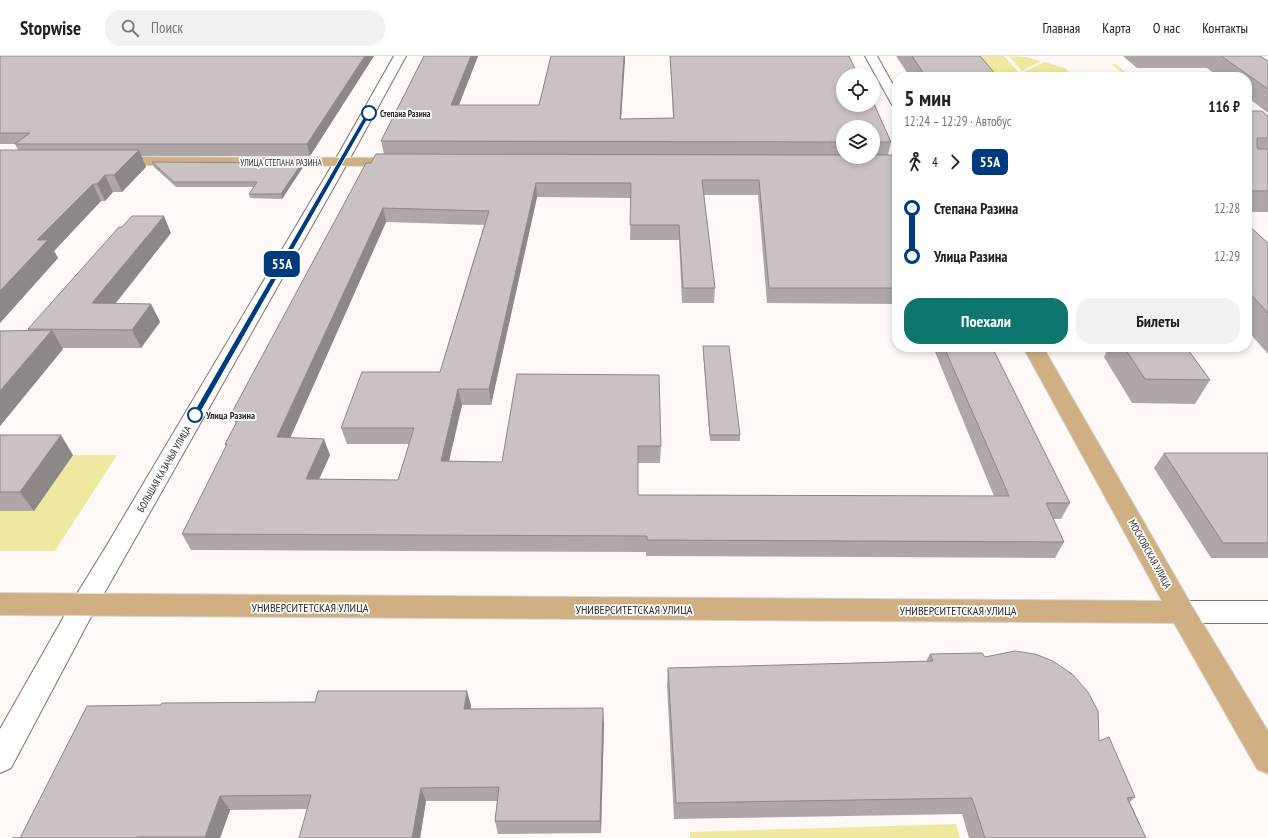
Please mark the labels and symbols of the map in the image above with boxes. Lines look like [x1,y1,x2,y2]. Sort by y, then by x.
marker: Степана Разина [361,105,377,121]
place label: Степана Разина [380,108,431,119]
street label: УЛИЦА СТЕПАНА РАЗИНА [240,157,322,168]
line badge: 55А [259,251,305,277]
marker: Улица Разина [187,407,203,423]
place label: Улица Разина [205,409,255,422]
street label: БОЛЬШАЯ КАЗАЧЬЯ УЛИЦА [134,423,194,514]
street label: МОСКОВСКАЯ УЛИЦА [1126,517,1175,591]
street label: УНИВЕРСИТЕТСКАЯ УЛИЦА [252,600,369,615]
street label: УНИВЕРСИТЕТСКАЯ УЛИЦА [576,602,693,617]
street label: УНИВЕРСИТЕТСКАЯ УЛИЦА [900,603,1017,618]

